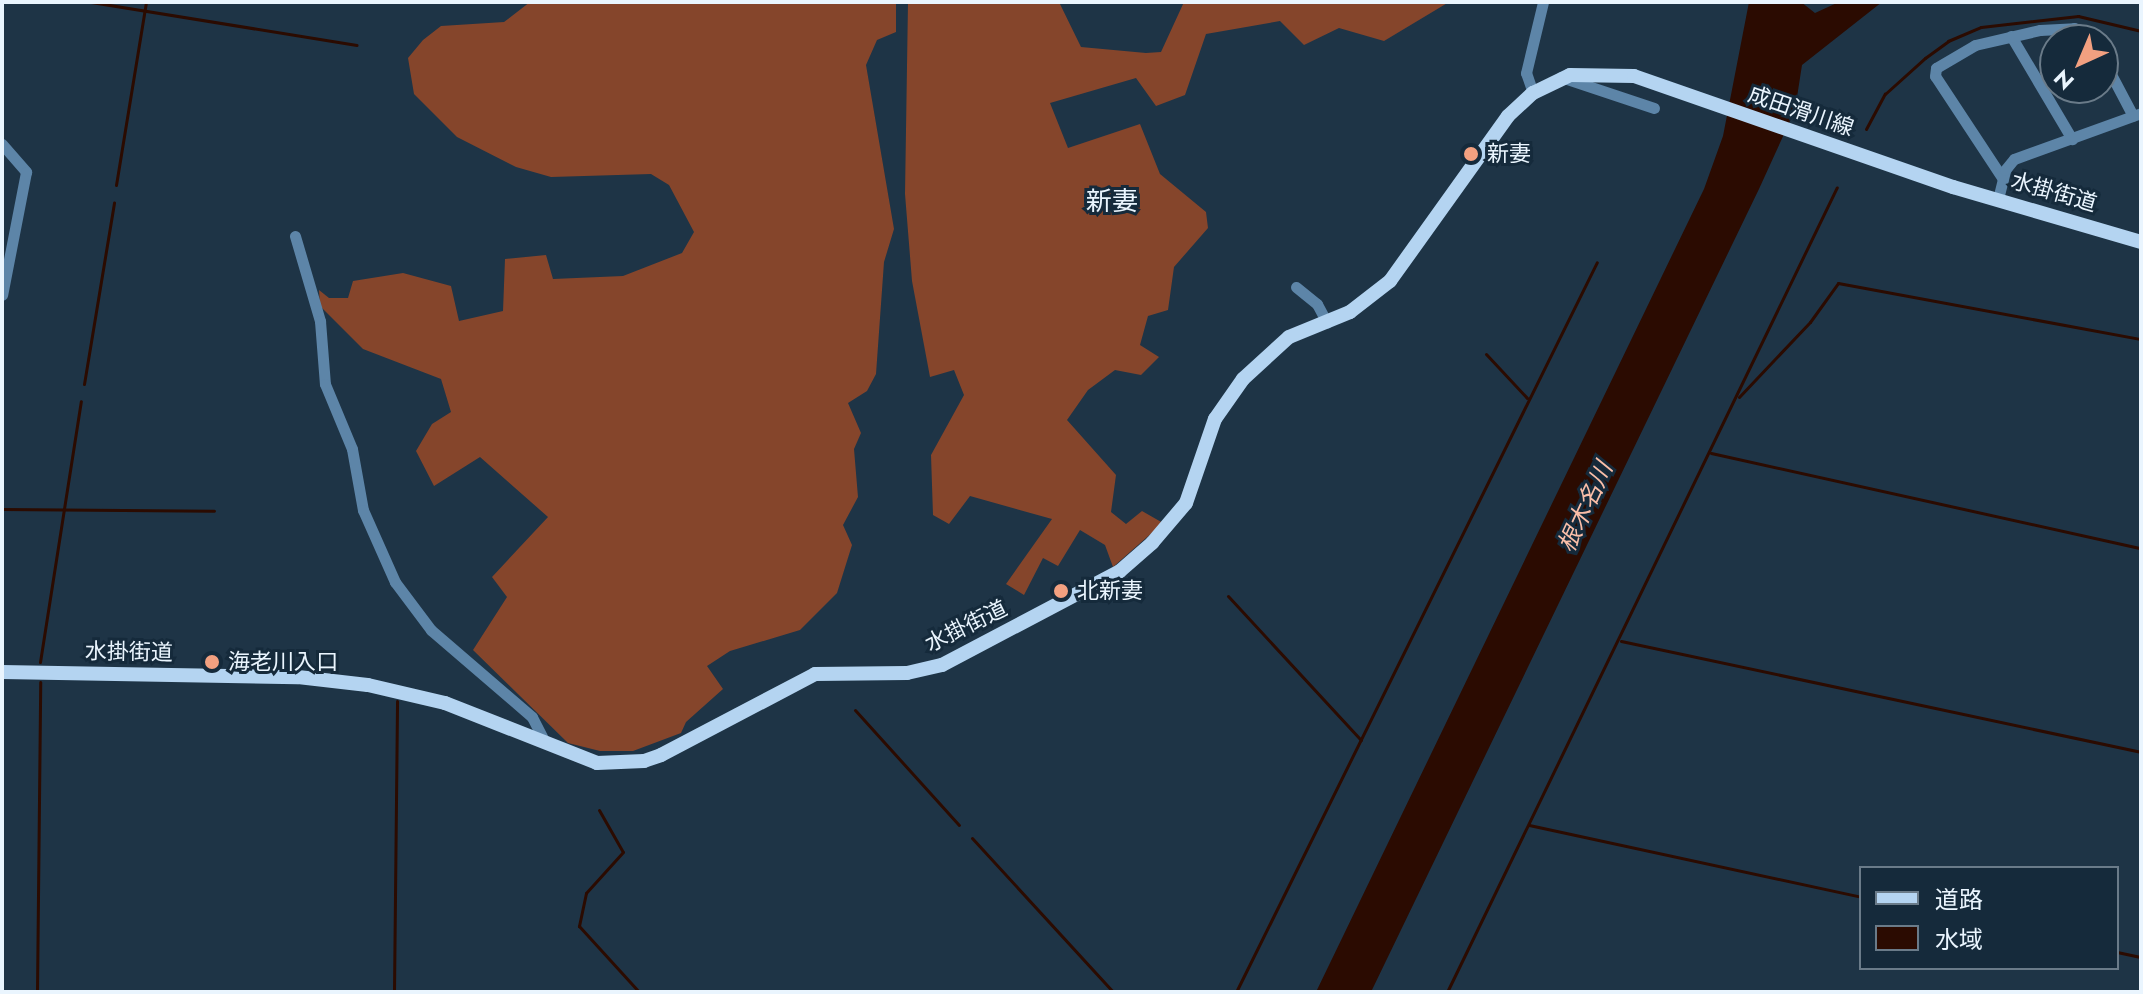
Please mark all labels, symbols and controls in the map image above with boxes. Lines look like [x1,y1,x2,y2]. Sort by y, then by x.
north arrow [2039,24,2119,104]
text: N [2046,62,2081,97]
street label: 成田滑川線 [1745,81,1857,141]
place label: 新妻 [1487,141,1531,167]
marker: 新妻 [1462,145,1480,163]
street label: 水掛街道 [2008,167,2100,217]
district label: 新妻 [1086,186,1138,218]
water label: 根木名川 [1552,457,1618,557]
place label: 北新妻 [1077,578,1143,604]
marker: 北新妻 [1052,582,1070,600]
street label: 水掛街道 [921,595,1011,657]
street label: 水掛街道 [85,638,173,666]
place label: 海老川入口 [228,649,338,675]
marker: 海老川入口 [203,653,221,671]
legend [1859,866,2119,970]
text: 道路 [1935,882,1983,917]
text: 水域 [1935,922,1983,957]

